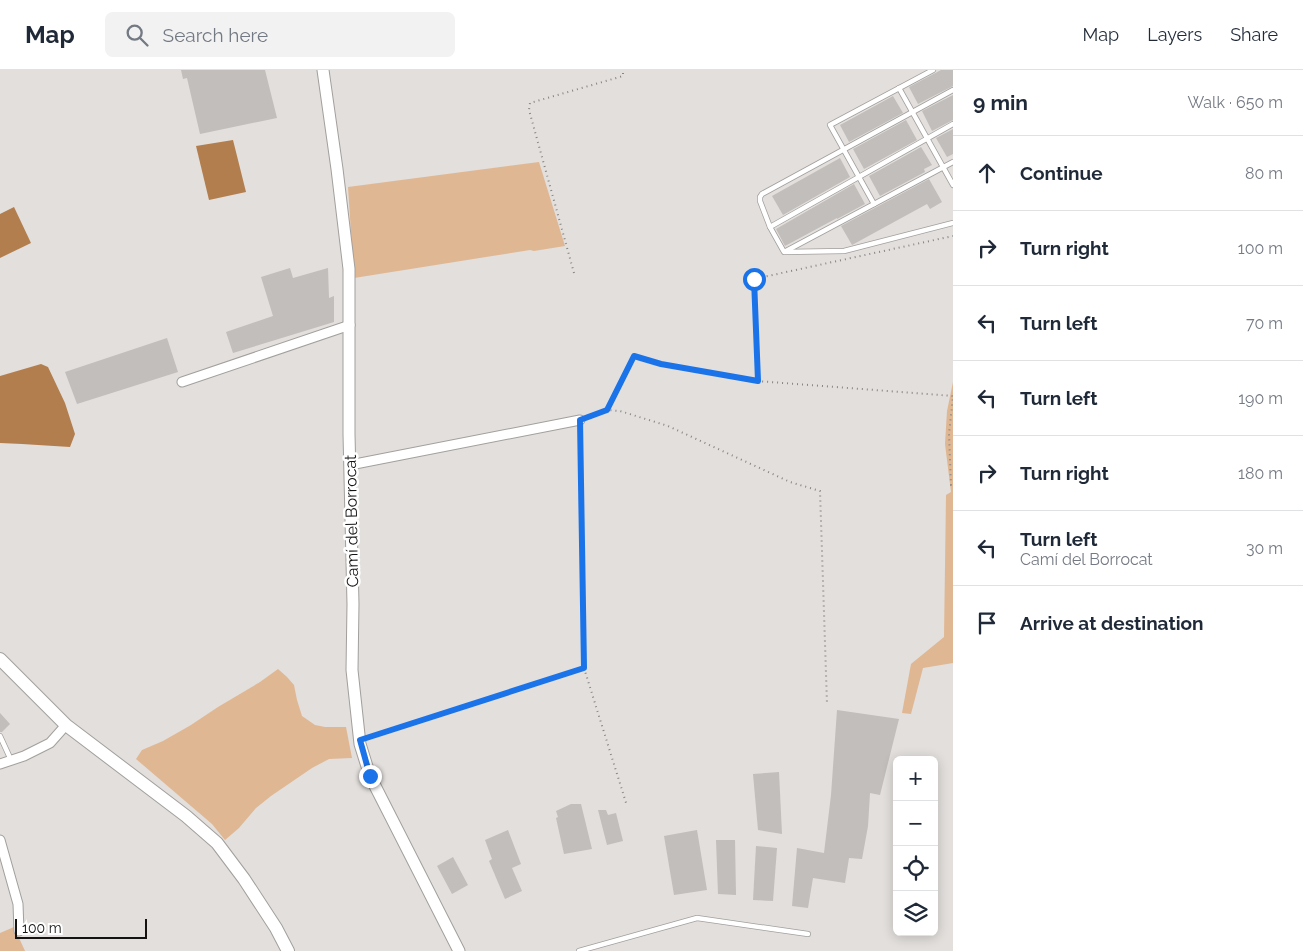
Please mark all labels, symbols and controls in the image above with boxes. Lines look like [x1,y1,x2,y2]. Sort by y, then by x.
search box [105,12,455,57]
text: Map [25,20,75,49]
icon: search [123,21,151,49]
text: Search here [163,24,268,46]
text: Map [1083,24,1119,45]
text: Layers [1147,24,1202,45]
text: Share [1230,24,1278,45]
text: 9 min [973,90,1028,115]
text: Walk · 650 m [1187,93,1283,112]
icon: ahead [973,159,1001,187]
text: Continue [1020,162,1103,184]
text: 80 m [1245,164,1283,183]
icon: right [973,234,1001,262]
text: Turn right [1020,237,1109,259]
text: 100 m [1238,239,1283,258]
route start [743,268,766,291]
icon: left [973,309,1001,337]
text: Turn left [1020,312,1097,334]
text: 70 m [1246,314,1283,333]
icon: left [973,384,1001,412]
text: Turn left [1020,387,1097,409]
text: 190 m [1238,389,1283,408]
street label: Camí del Borrocat [341,454,362,588]
icon: right [973,459,1001,487]
text: Turn right [1020,462,1109,484]
text: 180 m [1238,464,1283,483]
text: Turn left [1020,528,1097,550]
icon: left [973,534,1001,562]
text: 30 m [1246,539,1283,558]
text: Camí del Borrocat [1020,550,1153,569]
icon: arrive [973,609,1001,637]
text: Arrive at destination [1020,612,1204,634]
map controls [893,756,938,936]
button: + [893,756,938,801]
route end [359,765,382,788]
button: − [893,801,938,846]
button: locate [893,846,938,891]
button: layers [893,891,938,936]
scale bar [15,916,148,939]
text: 100 m [22,920,62,936]

